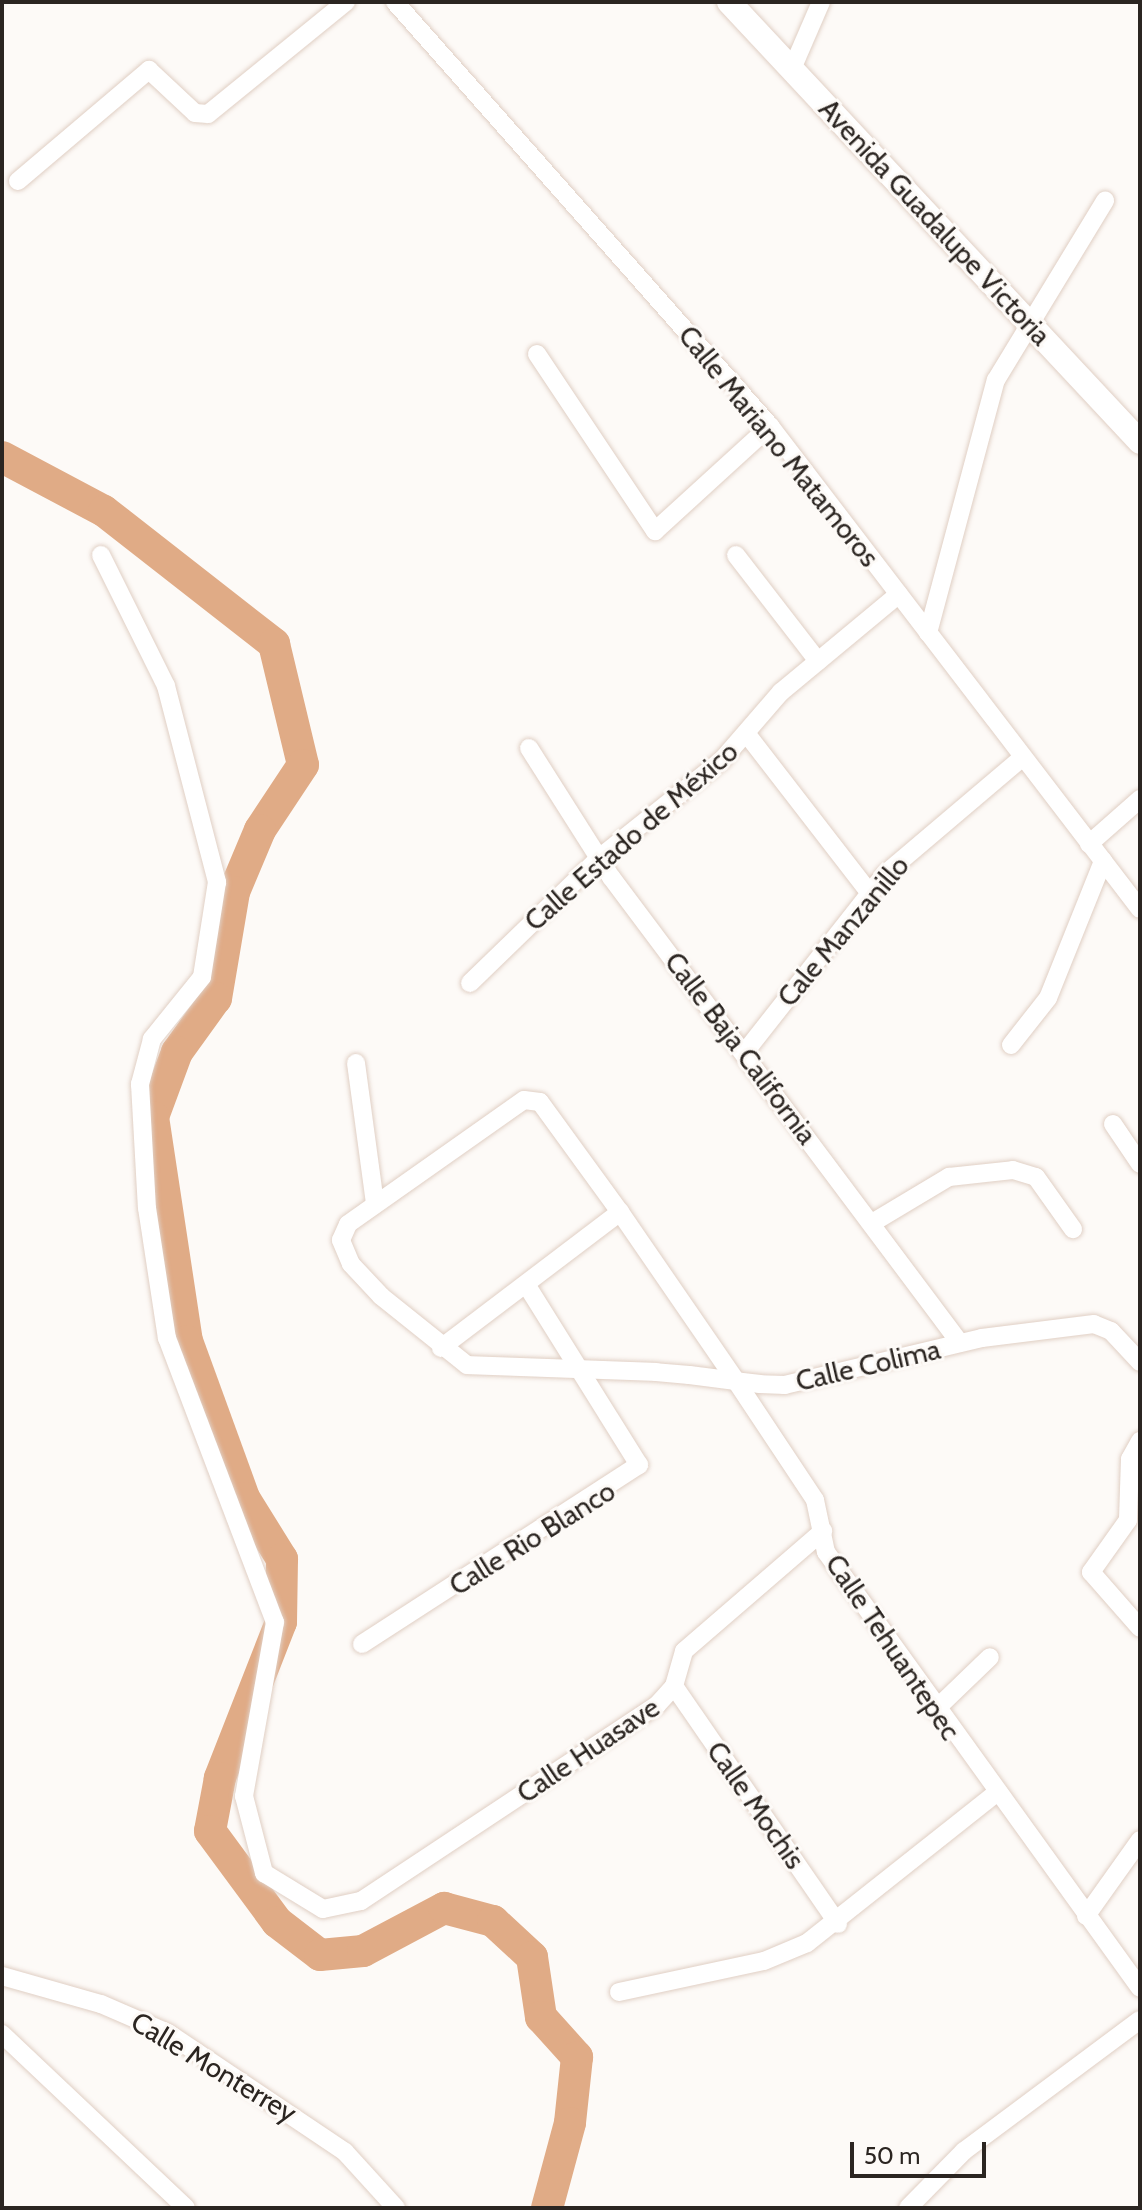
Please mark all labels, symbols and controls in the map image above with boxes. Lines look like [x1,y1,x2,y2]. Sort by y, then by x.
street label: Avenida Guadalupe Victoria [812,92,1058,352]
street label: Calle Mariano Matamoros [672,319,886,573]
street label: Calle Estado de México [518,734,744,938]
street label: Cale Manzanillo [770,849,916,1013]
street label: Calle Baja California [658,945,824,1151]
street label: Calle Colima [793,1332,943,1398]
street label: Calle Rio Blanco [443,1474,621,1602]
street label: Calle Tehuantepec [819,1548,967,1746]
street label: Calle Huasave [510,1690,666,1810]
street label: Calle Mochis [700,1735,812,1875]
street label: Calle Monterrey [125,2004,303,2130]
scale bar [854,2126,990,2176]
text: 50 m [864,2141,920,2170]

